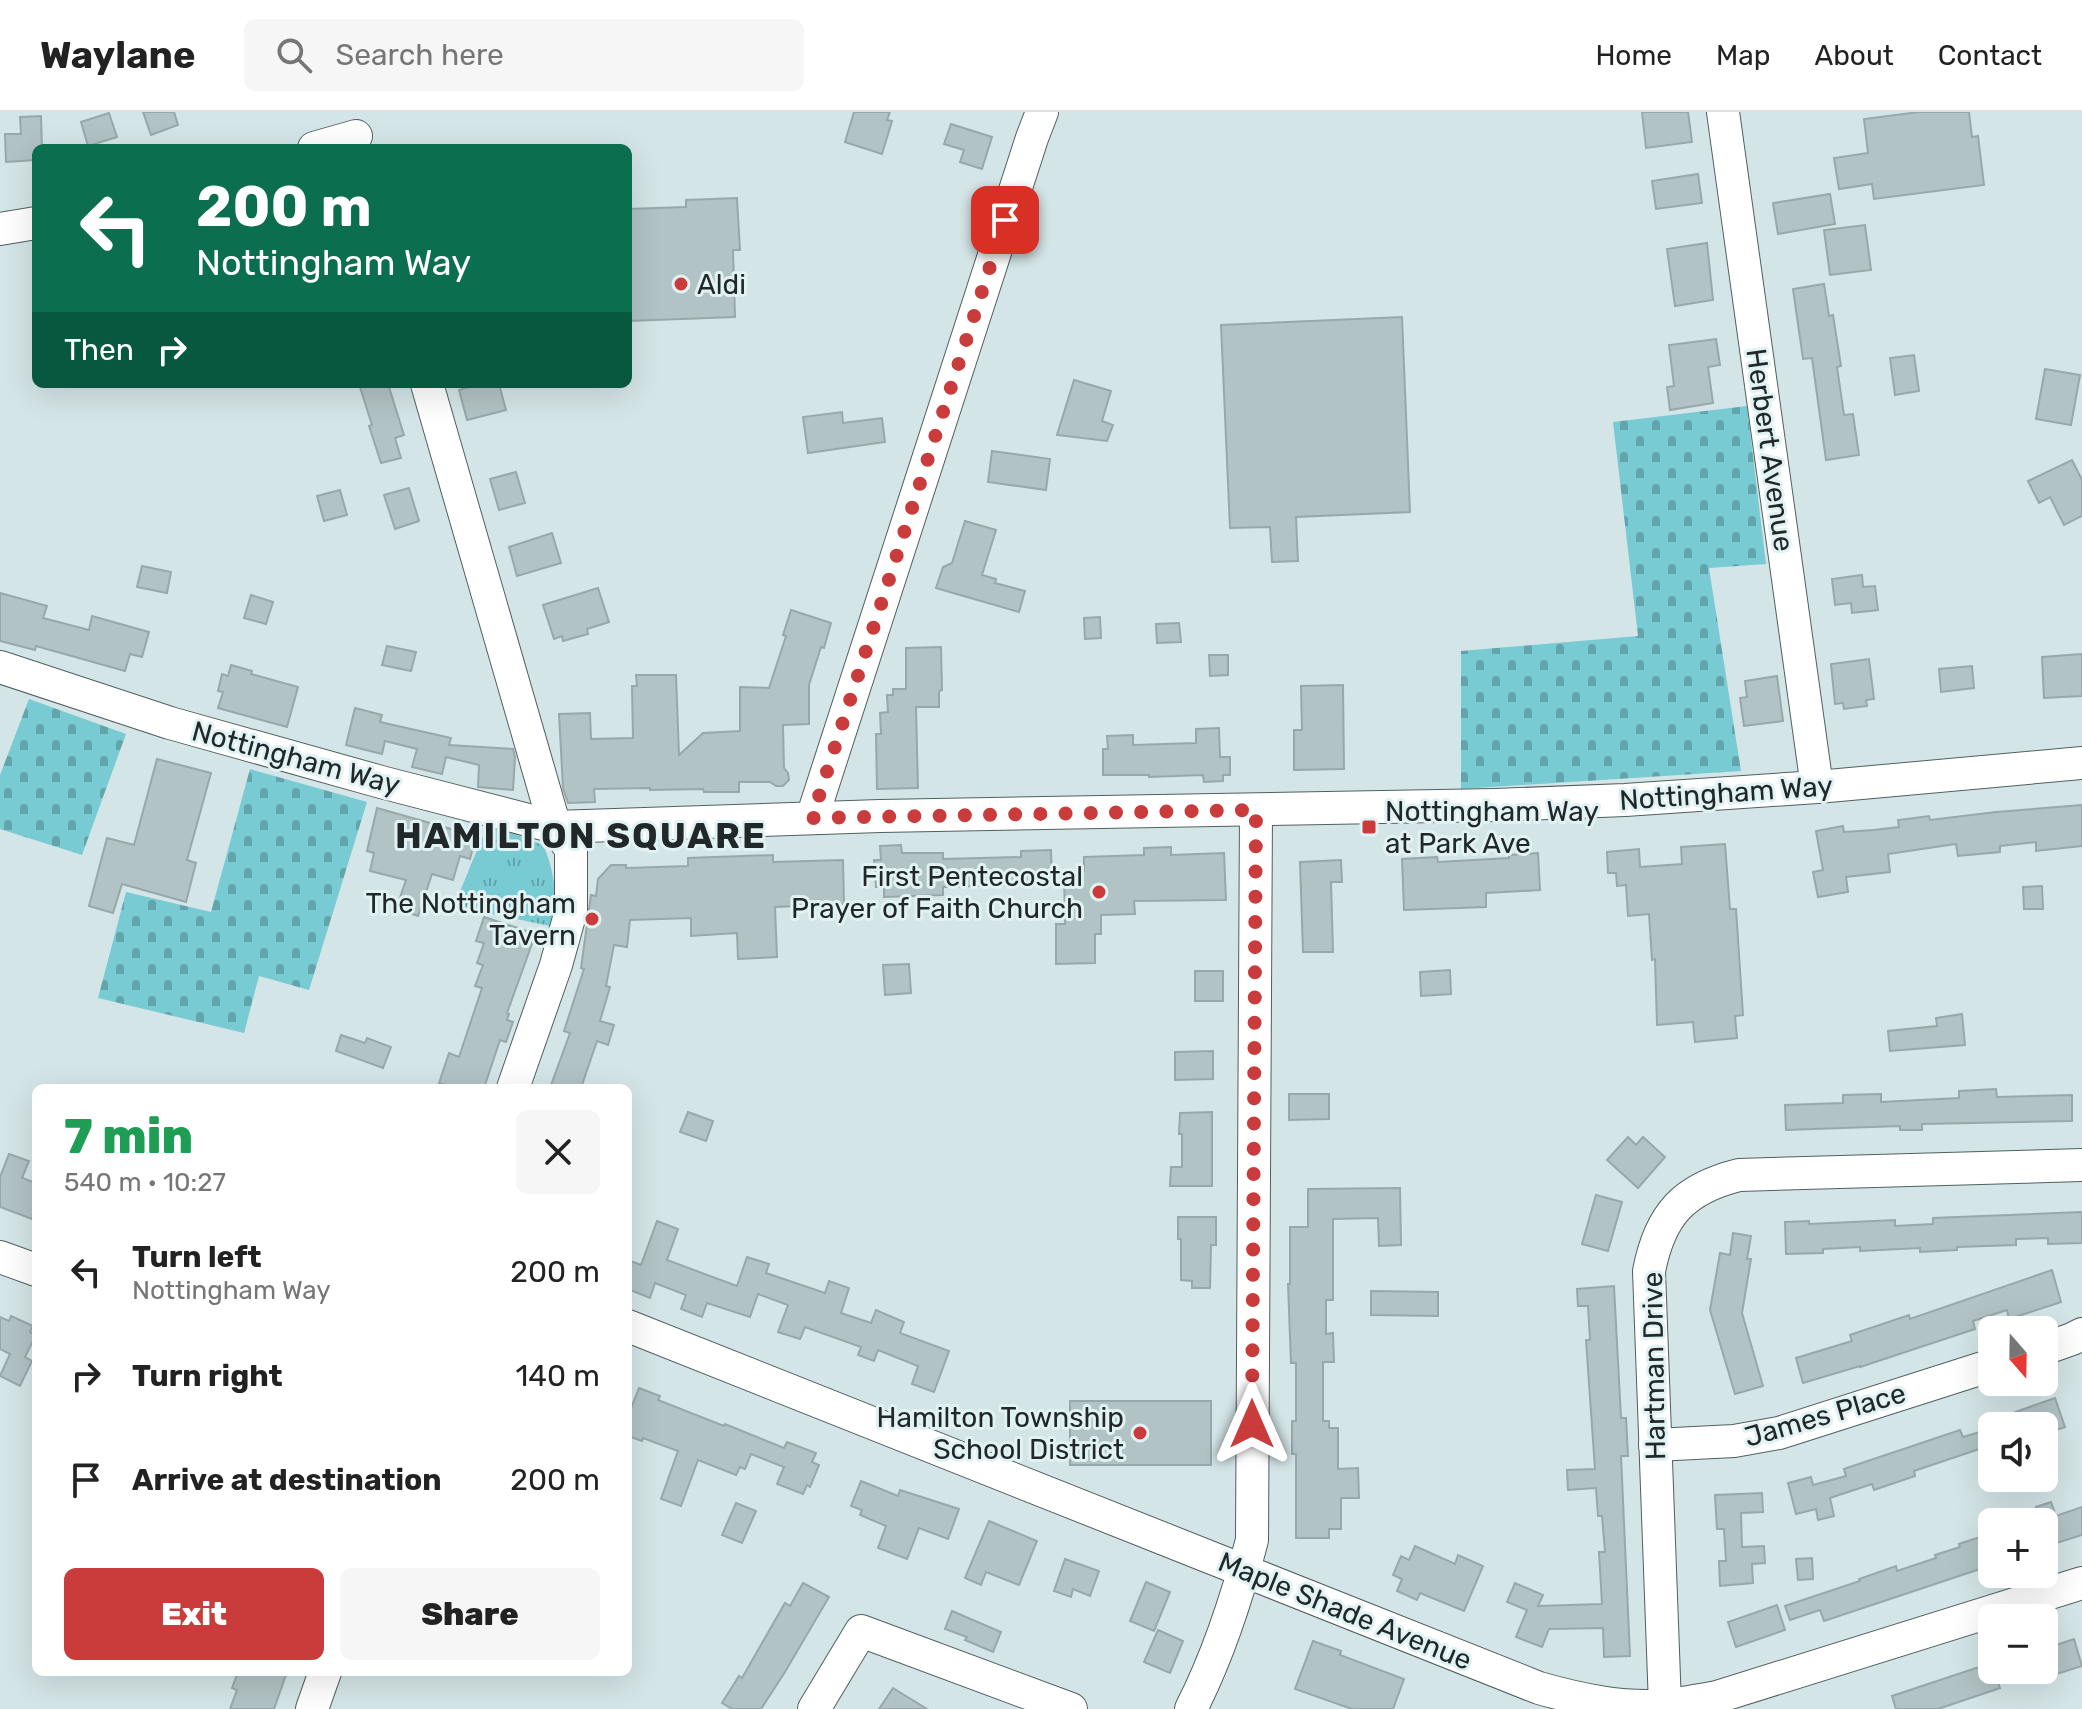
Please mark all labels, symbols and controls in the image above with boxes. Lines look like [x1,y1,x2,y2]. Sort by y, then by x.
search box [244,19,804,91]
text: Waylane [40,32,196,78]
icon: search [272,33,316,77]
text: Search here [336,37,504,73]
text: Home [1595,39,1672,72]
text: Map [1716,39,1770,72]
text: About [1814,39,1894,72]
text: Contact [1938,39,2042,72]
text: 200 m [196,174,372,240]
icon: left [64,176,168,280]
pin [971,186,1039,254]
icon: arrive [983,198,1027,242]
text: Nottingham Way [196,241,471,284]
place label: Aldi [697,268,746,301]
marker: Aldi [672,275,690,293]
icon: right [150,328,194,372]
text: Then [64,332,134,368]
street label: Herbert Avenue [1739,346,1801,554]
street label: Nottingham Way [188,714,404,802]
street label: Nottingham Way [1618,769,1834,817]
place label: Nottingham Way at Park Ave [1385,795,1599,860]
district label: HAMILTON SQUARE [395,814,767,857]
marker: Nottingham Way at Park Ave [1360,818,1378,836]
place label: First Pentecostal Prayer of Faith Church [791,860,1083,925]
marker: First Pentecostal Prayer of Faith Church [1090,883,1108,901]
place label: The Nottingham Tavern [366,887,576,952]
marker: The Nottingham Tavern [583,910,601,928]
text: 7 min [64,1108,193,1165]
button: close [516,1110,600,1194]
text: 540 m · 10:27 [64,1167,226,1198]
text: Turn left [132,1239,262,1275]
icon: left [64,1250,108,1294]
text: 200 m [510,1254,600,1290]
street label: Hartman Drive [1636,1271,1672,1461]
text: Nottingham Way [132,1275,331,1306]
north arrow [1978,1316,2058,1396]
map controls [1978,1316,2058,1684]
icon: right [64,1354,108,1398]
text: Turn right [132,1358,283,1394]
text: 140 m [515,1358,600,1394]
street label: James Place [1741,1376,1909,1454]
position arrow [1210,1382,1294,1466]
place label: Hamilton Township School District [876,1401,1124,1466]
button: sound [1978,1412,2058,1492]
marker: Hamilton Township School District [1131,1424,1149,1442]
icon: arrive [64,1458,108,1502]
text: Arrive at destination [132,1462,442,1498]
text: 200 m [510,1462,600,1498]
button: + [1978,1508,2058,1588]
street label: Maple Shade Avenue [1214,1545,1476,1677]
button: Exit [64,1568,324,1660]
button: Share [340,1568,600,1660]
button: − [1978,1604,2058,1684]

